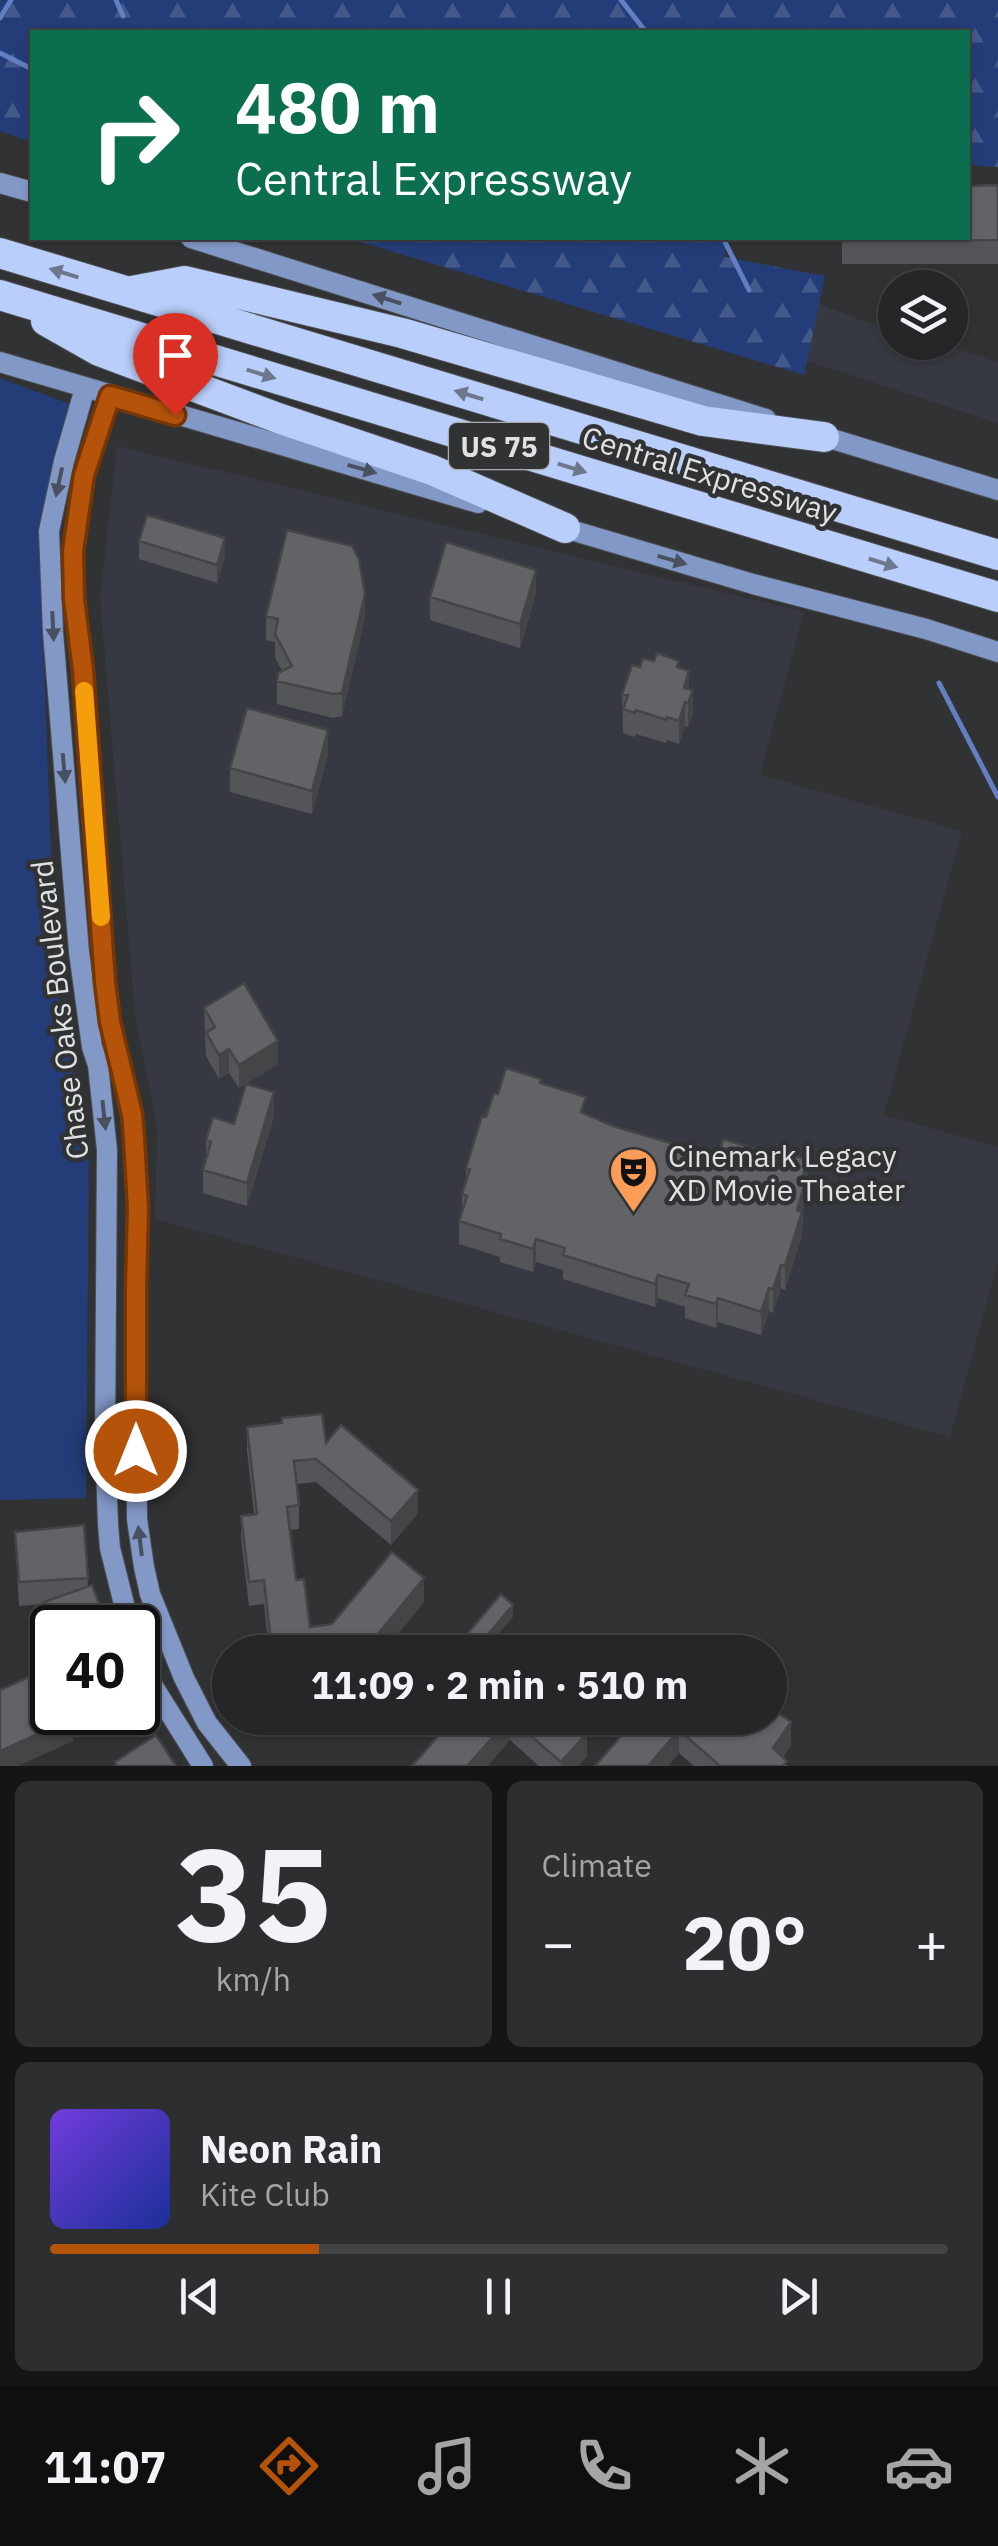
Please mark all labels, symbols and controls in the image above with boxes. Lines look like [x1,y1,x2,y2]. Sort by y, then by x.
text: 480 m [235,61,440,152]
icon: right [70,70,200,200]
text: Central Expressway [235,149,632,207]
one-way arrow [49,264,79,279]
map controls [878,270,968,360]
button: layers [878,270,968,360]
one-way arrow [372,290,402,305]
pin [133,313,218,416]
icon: arrive [148,328,203,383]
one-way arrow [246,367,276,382]
one-way arrow [453,387,484,402]
street label: Central Expressway [578,417,842,531]
road number: US 75 [449,423,549,469]
one-way arrow [557,461,587,476]
one-way arrow [347,462,378,477]
one-way arrow [51,467,67,498]
one-way arrow [658,553,688,568]
one-way arrow [868,556,898,571]
one-way arrow [45,611,61,643]
one-way arrow [56,753,72,785]
street label: Chase Oaks Boulevard [21,858,97,1162]
one-way arrow [96,1099,112,1131]
place label: Cinemark Legacy XD Movie Theater [668,1136,905,1209]
theatre icon: Cinemark Legacy XD Movie Theater [607,1146,659,1214]
position arrow [84,1399,188,1503]
one-way arrow [132,1525,148,1557]
speed limit sign: 40 [30,1605,160,1735]
text: 11:09 · 2 min · 510 m [311,1660,688,1709]
text: 35 [175,1808,331,1977]
text: Climate [542,1844,652,1886]
text: 20° [682,1893,807,1991]
text: − [542,1907,575,1978]
text: + [915,1907,948,1978]
text: km/h [216,1958,291,2000]
text: Neon Rain [200,2124,382,2173]
text: Kite Club [200,2173,330,2215]
icon: previous [172,2269,227,2324]
icon: pause [471,2269,526,2324]
icon: next [771,2269,826,2324]
icon: directions [254,2431,324,2501]
icon: music [412,2431,482,2501]
icon: phone [569,2431,639,2501]
icon: climate [727,2431,797,2501]
icon: car [884,2431,954,2501]
text: 11:07 [44,2437,167,2495]

